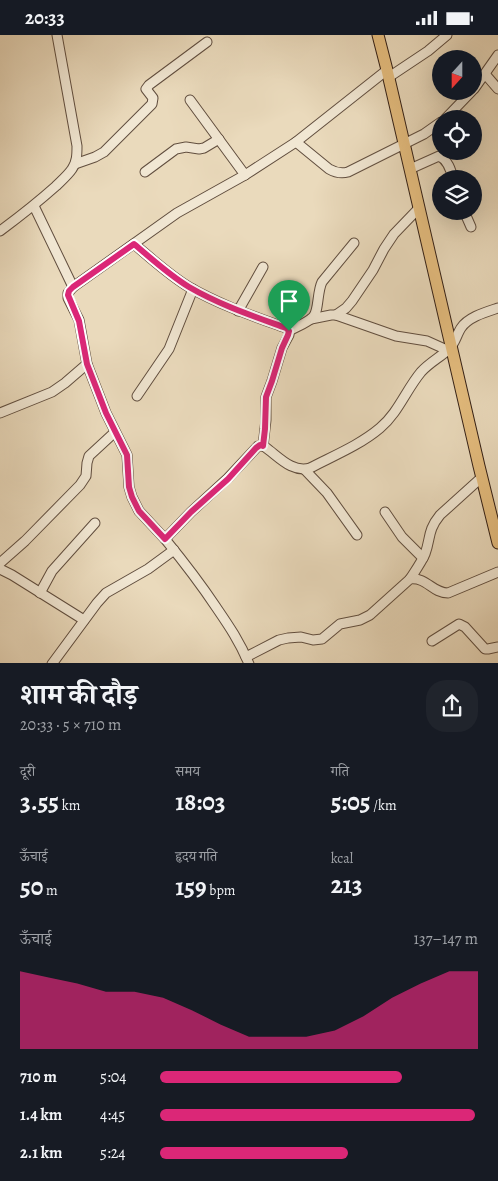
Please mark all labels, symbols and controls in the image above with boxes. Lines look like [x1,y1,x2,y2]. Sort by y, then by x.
text: 20:33 [25,5,65,31]
north arrow [432,50,482,100]
map controls [432,50,482,220]
button: locate [432,110,482,160]
button: layers [432,170,482,220]
pin [268,280,310,331]
icon: arrive [275,287,303,315]
text: शाम की दौड़ [20,676,138,714]
button: share [426,680,478,732]
text: 20:33 · 5 × 710 m [20,714,121,736]
text: दूरी [20,762,35,781]
text: समय [175,762,200,781]
text: गति [331,762,349,781]
text: 3.55 [20,785,59,819]
text: 18:03 [175,785,226,819]
text: 5:05 [331,785,371,819]
text: km [59,796,80,815]
text: /km [371,796,397,815]
text: ऊँचाई [20,847,48,866]
text: हृदय गति [175,847,217,866]
text: kcal [331,849,353,868]
text: 213 [331,868,362,902]
text: 50 [20,870,43,904]
text: 159 [175,870,207,904]
text: m [43,881,58,900]
text: bpm [207,881,235,900]
text: ऊँचाई [20,928,52,950]
text: 137–147 m [414,928,478,950]
text: 710 m [20,1066,57,1088]
text: 5:04 [100,1066,126,1088]
text: 1.4 km [20,1104,62,1126]
text: 4:45 [100,1104,125,1126]
text: 2.1 km [20,1142,62,1164]
text: 5:24 [100,1142,126,1164]

